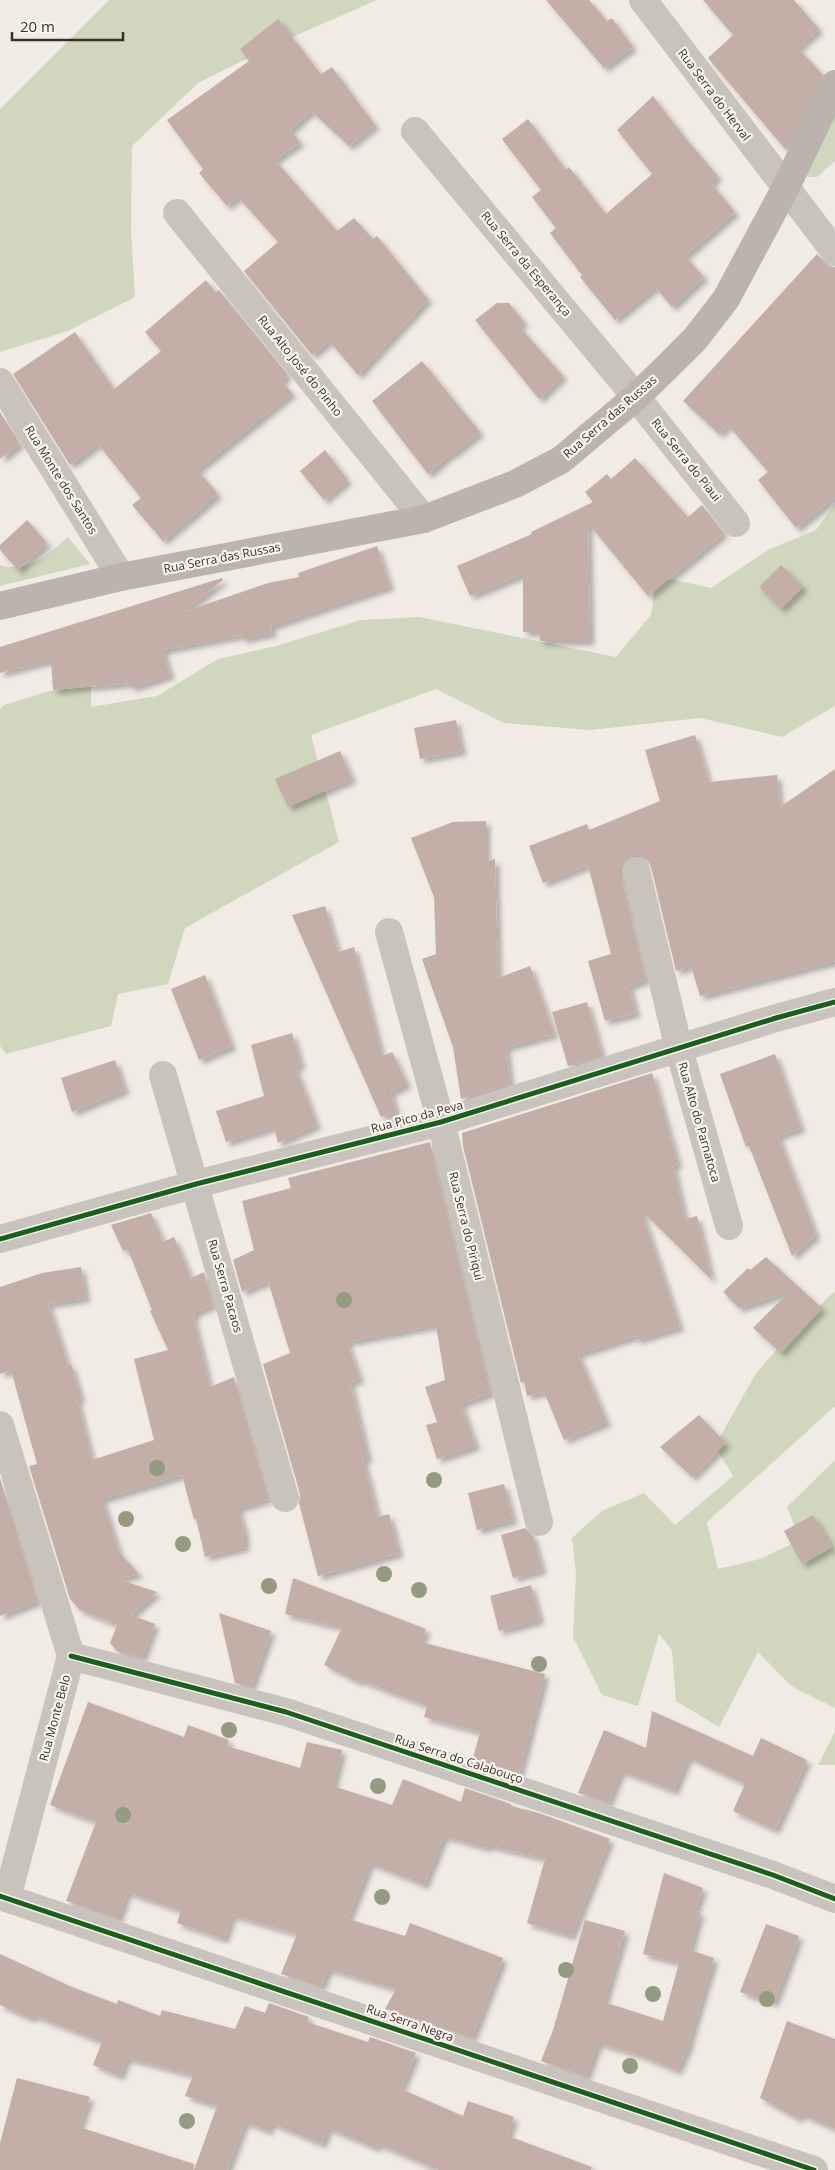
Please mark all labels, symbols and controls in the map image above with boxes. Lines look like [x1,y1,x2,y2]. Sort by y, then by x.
scale bar [12,10,124,42]
text: 20 m [20,16,55,36]
street label: Rua Serra do Herval [674,45,755,144]
street label: Rua Serra da Esperança [477,208,575,320]
street label: Rua Alto José do Pinho [254,312,347,420]
street label: Rua Serra das Russas [559,371,660,462]
street label: Rua Serra do Piaui [648,415,725,505]
street label: Rua Monte dos Santos [21,422,102,538]
street label: Rua Serra das Russas [162,538,282,577]
street label: Rua Alto do Parnatoca [674,1060,725,1184]
street label: Rua Pico da Peva [369,1096,465,1137]
street label: Rua Serra do Piriqui [445,1170,488,1282]
street label: Rua Serra Pacaos [204,1237,247,1335]
street label: Rua Monte Belo [35,1673,74,1763]
street label: Rua Serra do Calabouço [393,1730,525,1787]
street label: Rua Serra Negra [364,2000,456,2045]

